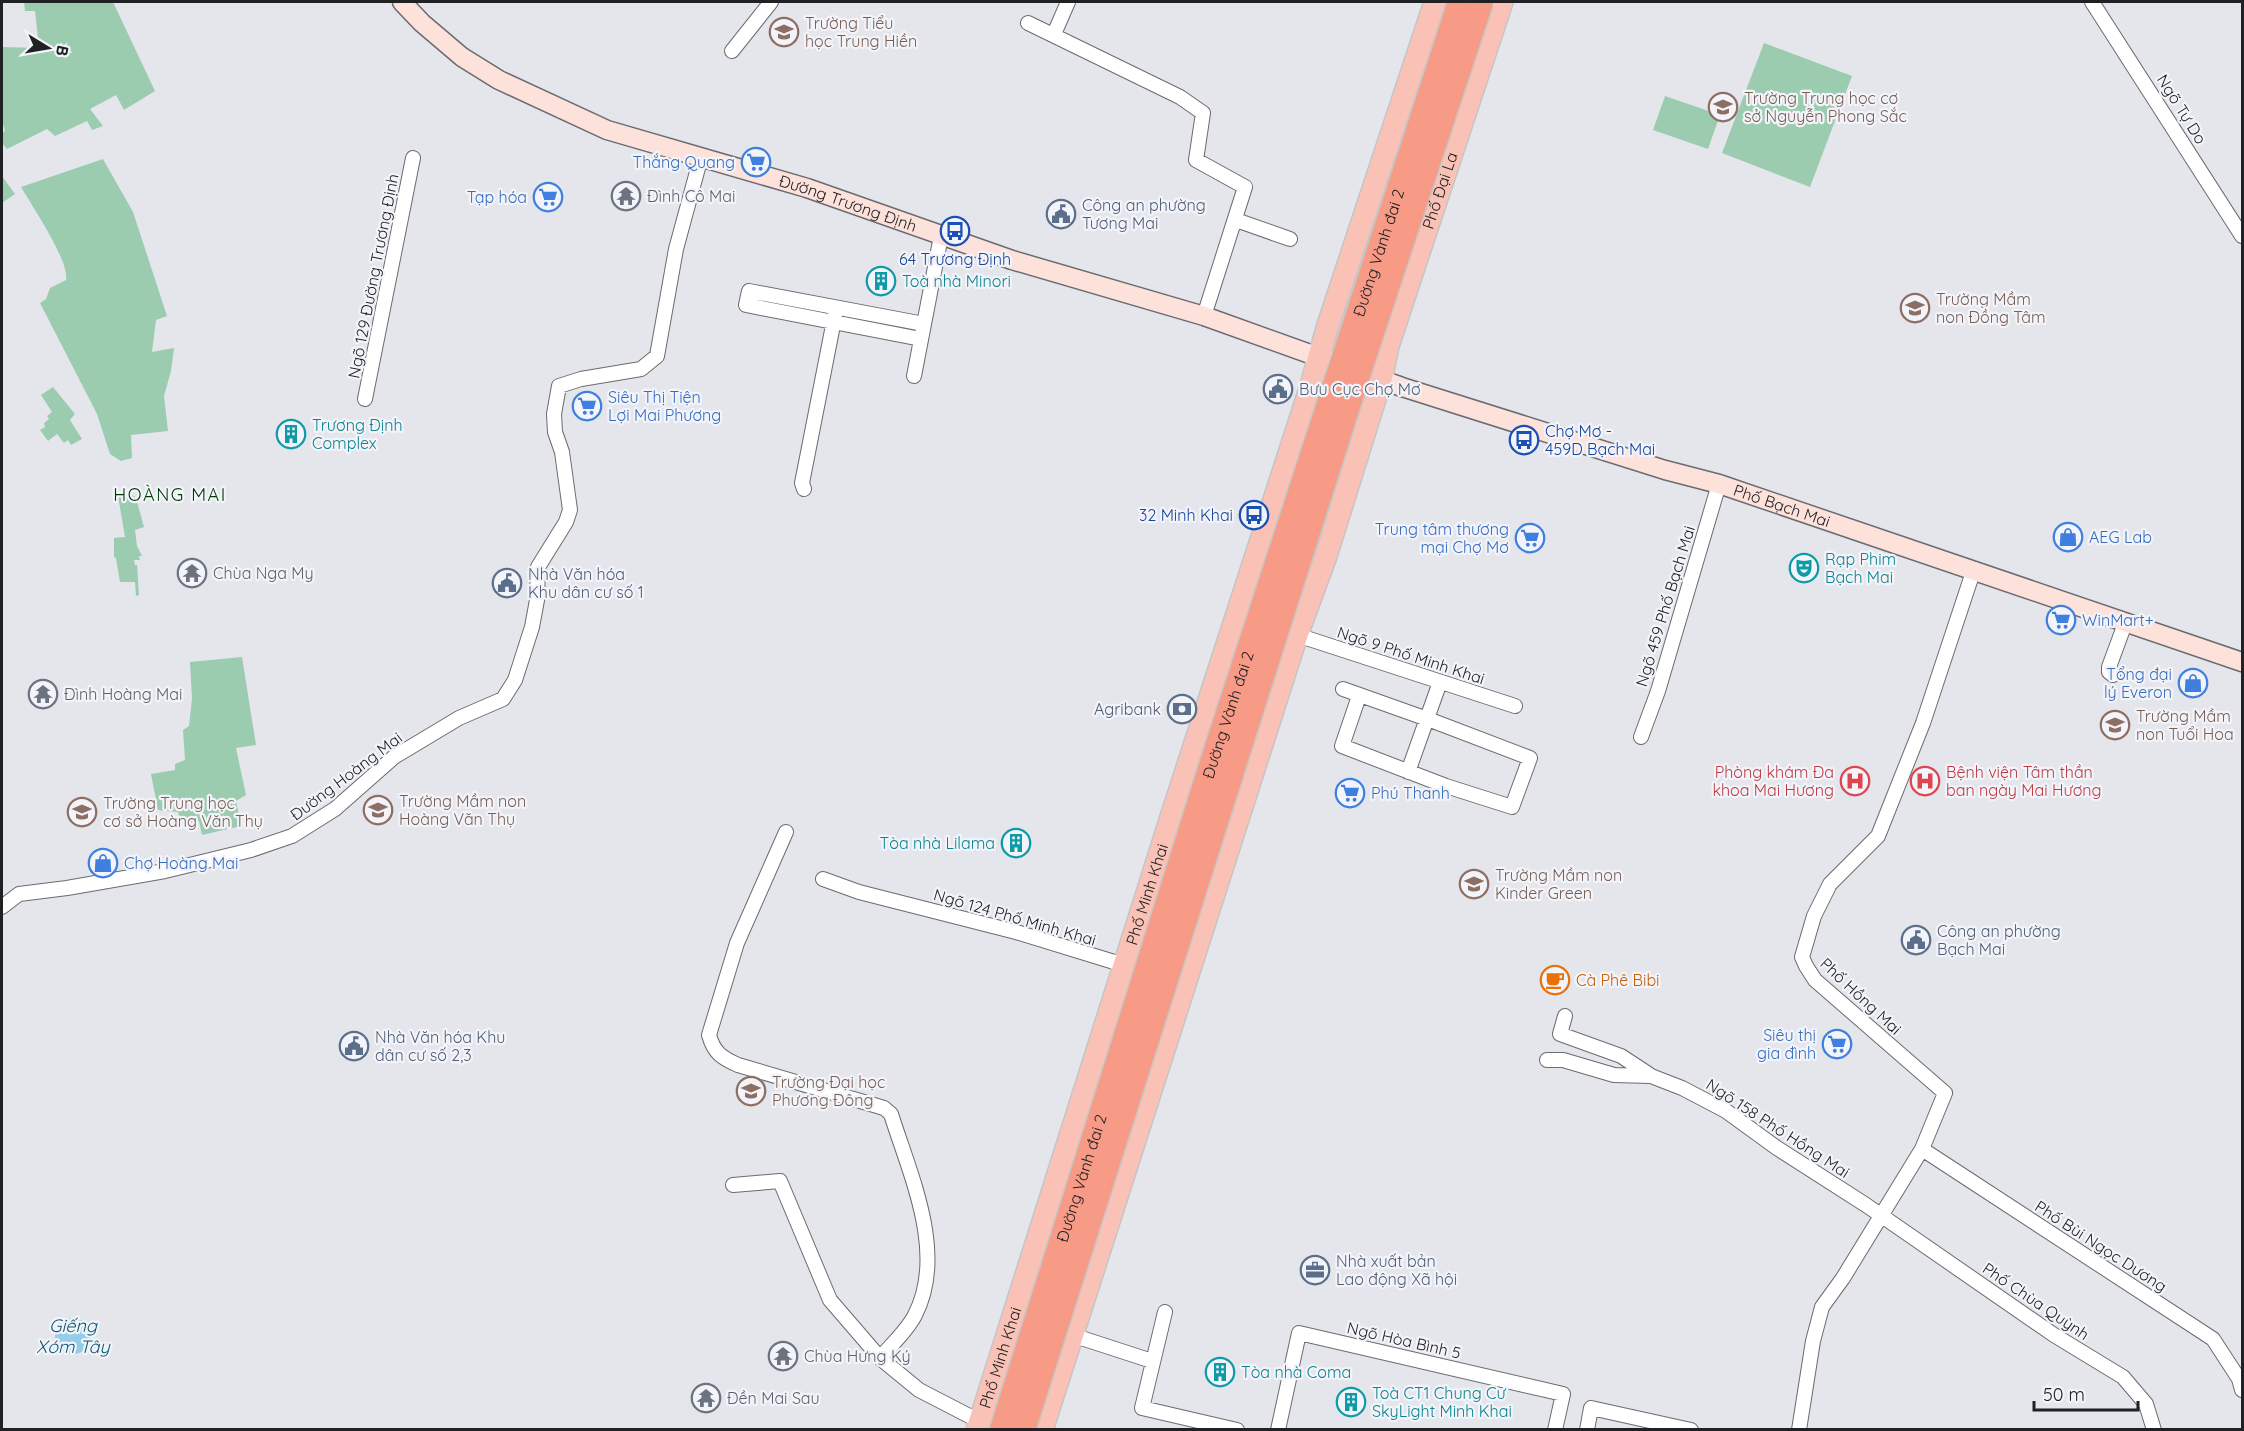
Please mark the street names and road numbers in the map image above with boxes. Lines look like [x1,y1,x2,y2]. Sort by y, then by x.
street label: Ngõ Tự Do [2153,71,2211,147]
street label: Phố Đại La [1417,149,1462,232]
street label: Đường Trương Định [777,170,920,236]
street label: Ngõ 129 Đường Trương Định [343,172,403,380]
street label: Đường Vành đai 2 [1348,186,1408,319]
street label: Phố Bạch Mai [1731,480,1833,531]
street label: Ngõ 459 Phố Bạch Mai [1631,523,1699,689]
street label: Ngõ 9 Phố Minh Khai [1335,622,1487,688]
street label: Đường Vành đai 2 [1198,648,1258,781]
street label: Đường Hoàng Mai [286,727,406,825]
street label: Phố Minh Khai [1121,841,1172,947]
street label: Ngõ 124 Phố Minh Khai [931,884,1099,950]
street label: Phố Hồng Mai [1816,953,1906,1039]
street label: Ngõ 158 Phố Hồng Mai [1702,1074,1854,1182]
street label: Đường Vành đai 2 [1052,1112,1111,1245]
street label: Phố Bùi Ngọc Dương [2031,1196,2171,1296]
street label: Phố Chùa Quỳnh [1979,1258,2093,1344]
street label: Phố Minh Khai [975,1304,1025,1411]
street label: Ngõ Hòa Bình 5 [1345,1317,1463,1363]

